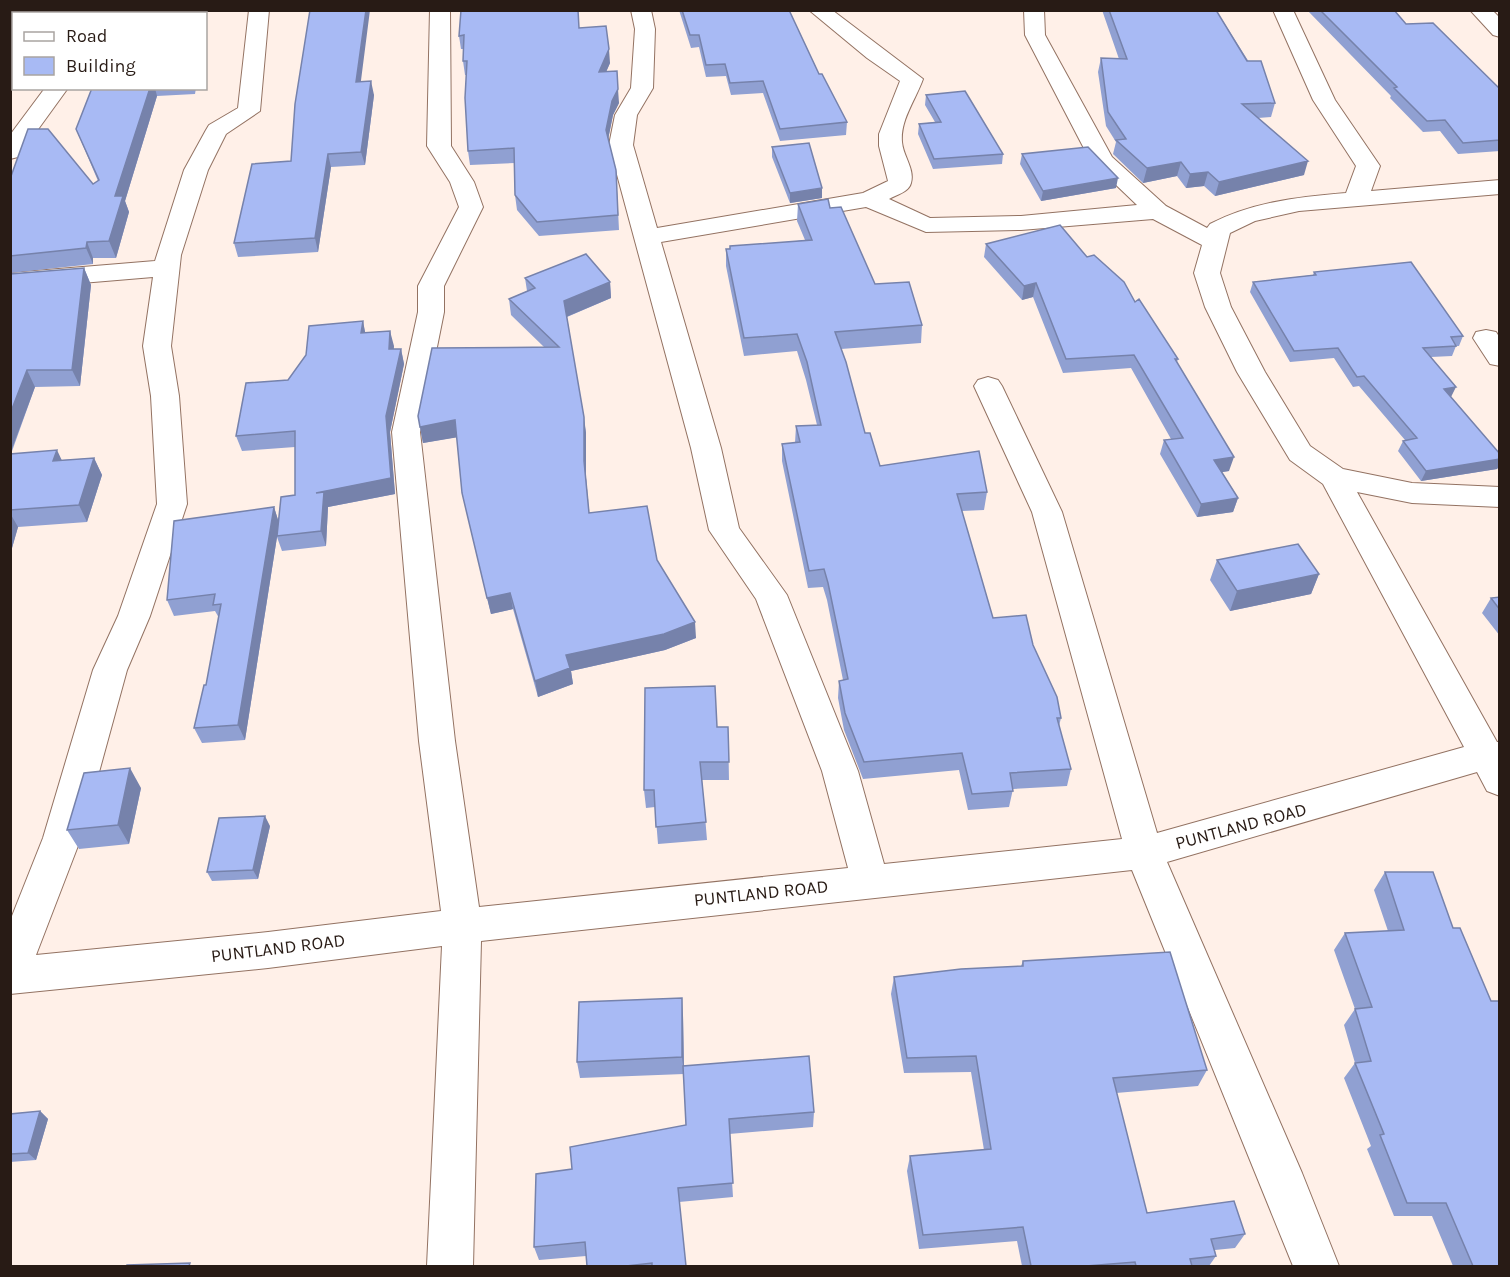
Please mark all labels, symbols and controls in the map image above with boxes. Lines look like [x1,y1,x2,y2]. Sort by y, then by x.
legend [12,12,207,90]
text: Road [66,25,107,47]
text: Building [66,55,136,77]
street label: PUNTLAND ROAD [1173,798,1309,854]
street label: PUNTLAND ROAD [693,875,829,911]
street label: PUNTLAND ROAD [210,929,346,967]

